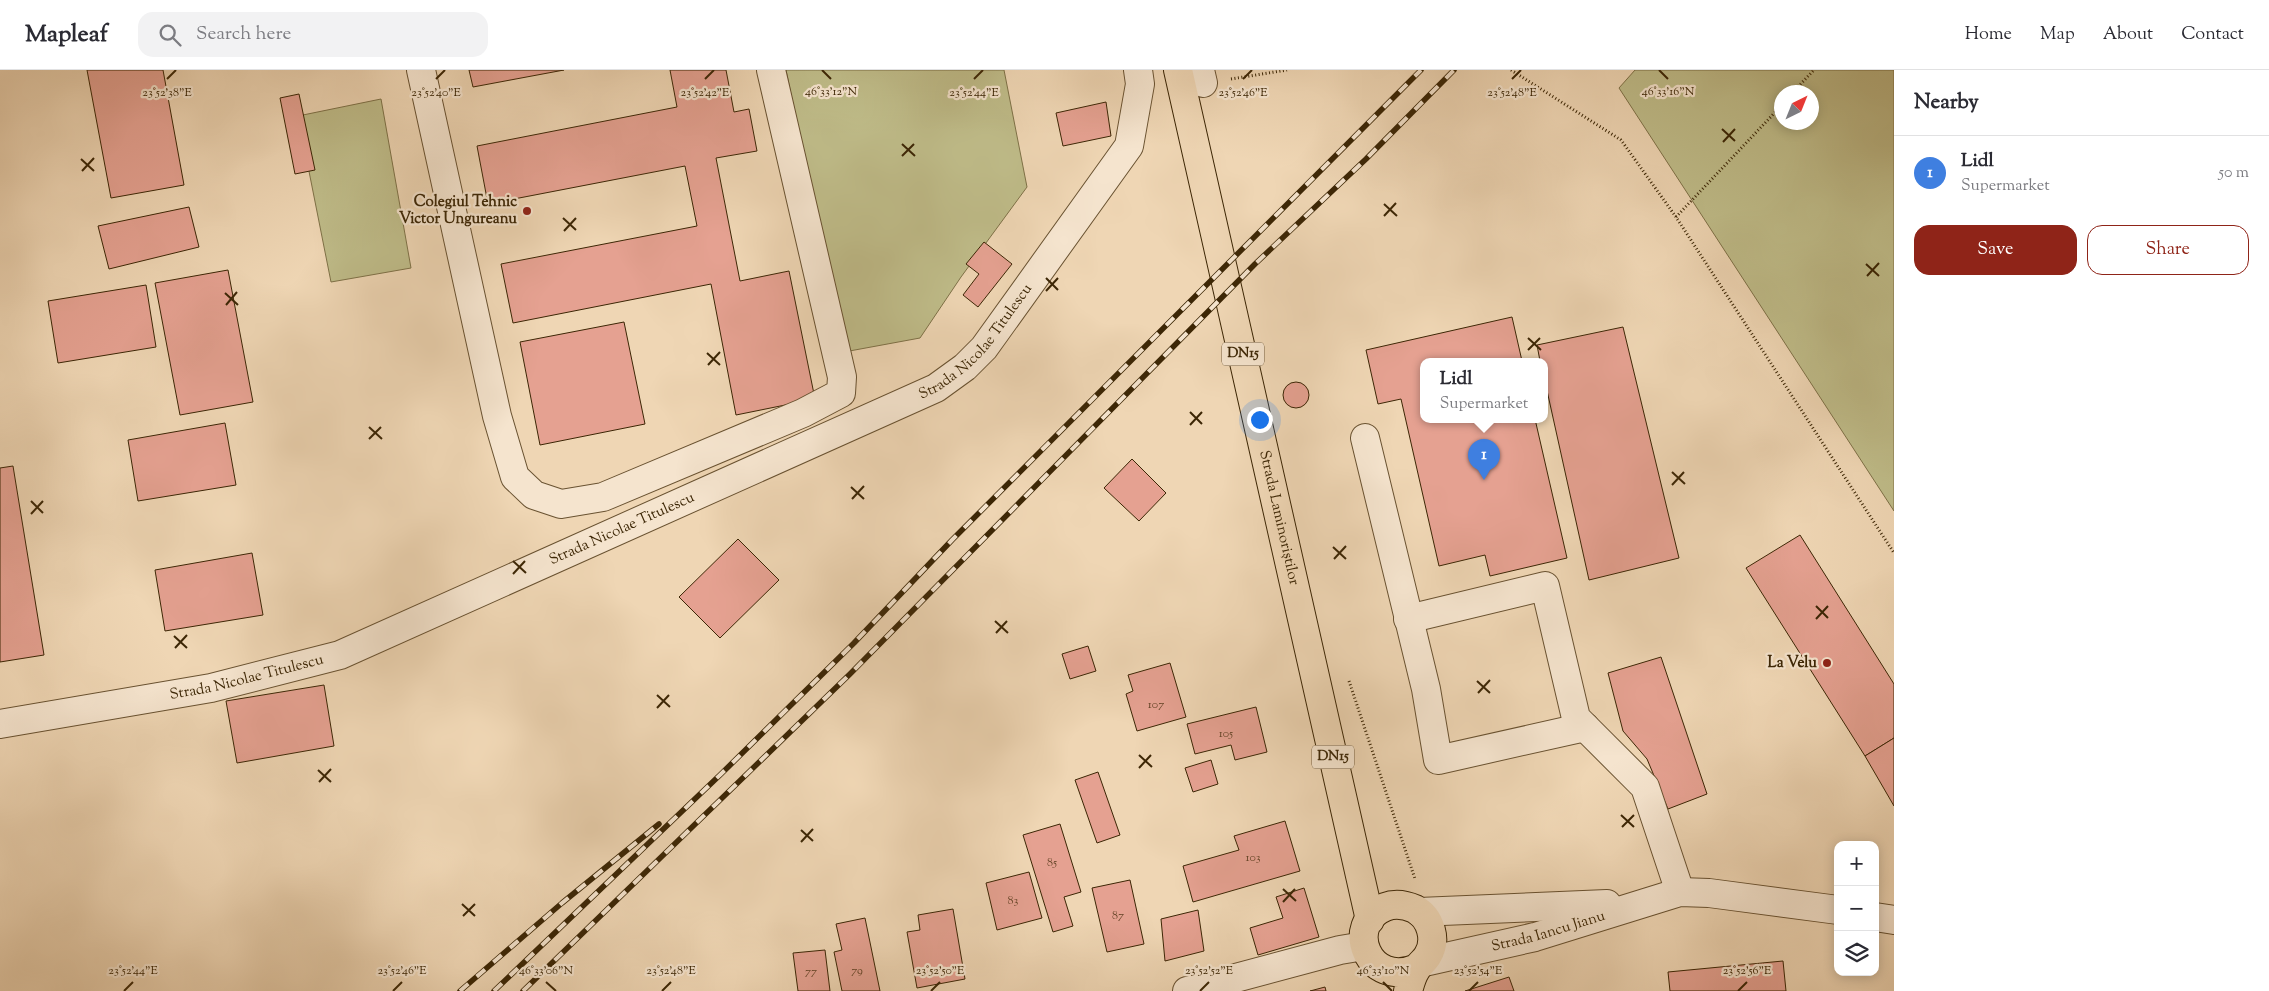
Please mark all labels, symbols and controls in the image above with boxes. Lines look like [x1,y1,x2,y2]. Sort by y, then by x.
search box [138,12,488,57]
text: Mapleaf [25,18,108,52]
icon: search [156,21,184,49]
text: Search here [196,21,291,48]
text: Home [1965,22,2012,48]
text: Map [2040,22,2075,48]
text: About [2103,22,2153,48]
text: Contact [2181,22,2244,48]
text: 46°33'12"N [805,83,857,101]
text: 46°33'16"N [1642,83,1695,101]
text: 23°52'38"E [142,84,192,102]
text: 23°52'40"E [411,84,461,102]
text: 23°52'42"E [681,84,730,102]
text: 23°52'44"E [949,84,999,102]
text: 23°52'46"E [1218,84,1268,102]
text: 23°52'48"E [1487,84,1537,102]
north arrow [1774,85,1819,130]
text: Nearby [1914,88,1979,118]
text: Lidl [1961,148,1994,175]
text: 1 [1927,162,1933,185]
text: 50 m [2218,162,2249,185]
text: Supermarket [1961,175,2050,198]
place label: Colegiul Tehnic Victor Ungureanu [399,192,517,230]
marker: Colegiul Tehnic Victor Ungureanu [521,205,533,217]
button: Save [1914,225,2077,275]
button: Share [2087,225,2249,275]
street label: Strada Nicolae Titulescu [915,279,1037,405]
road number: DN15 [1222,342,1264,366]
popup [1420,358,1548,423]
text: Lidl [1440,366,1472,393]
text: Supermarket [1440,393,1528,416]
your location [1247,407,1273,433]
pin: 1 [1468,439,1500,480]
street label: Strada Laminoriștilor [1254,448,1305,588]
street label: Strada Nicolae Titulescu [546,487,698,570]
street label: Strada Nicolae Titulescu [168,649,326,705]
place label: La Velu [1768,653,1817,674]
marker: La Velu [1821,657,1833,669]
house number: 107 [1148,696,1164,714]
house number: 105 [1219,725,1233,743]
road number: DN15 [1312,746,1354,769]
map controls [1834,841,1879,976]
button: + [1834,841,1879,886]
house number: 103 [1245,849,1261,867]
house number: 85 [1047,854,1057,872]
button: − [1834,886,1879,931]
house number: 83 [1008,892,1019,910]
street label: Strada Iancu Jianu [1489,905,1608,957]
house number: 87 [1112,907,1124,925]
button: layers [1834,931,1879,976]
text: 23°52'44"E [108,962,158,980]
text: 23°52'46"E [377,962,427,980]
text: 46°33'06"N [519,962,573,980]
text: 23°52'48"E [646,962,696,980]
house number: 79 [851,962,863,980]
text: 23°52'50"E [916,962,965,980]
text: 23°52'52"E [1185,962,1234,980]
text: 46°33'10"N [1357,962,1410,980]
text: 23°52'54"E [1454,962,1503,980]
text: 23°52'56"E [1723,962,1772,980]
house number: 77 [805,963,817,981]

